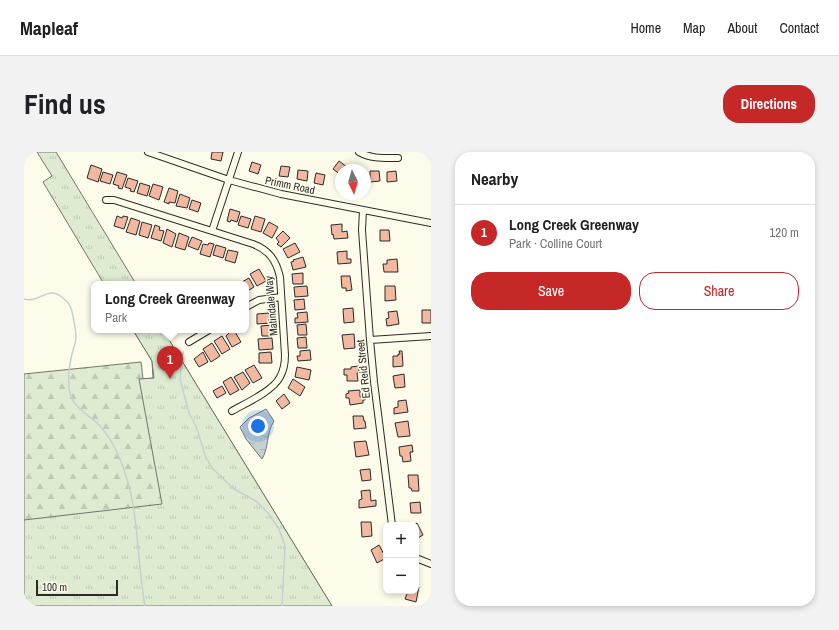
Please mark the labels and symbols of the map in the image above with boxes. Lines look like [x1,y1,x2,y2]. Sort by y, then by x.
north arrow [335,164,371,200]
street label: Primm Road [264,173,316,197]
street label: Matindale Way [261,275,281,336]
street label: Ed Reid Street [353,338,373,399]
pin: 1 [157,346,183,379]
your location [248,416,268,436]
scale bar [36,578,118,597]

